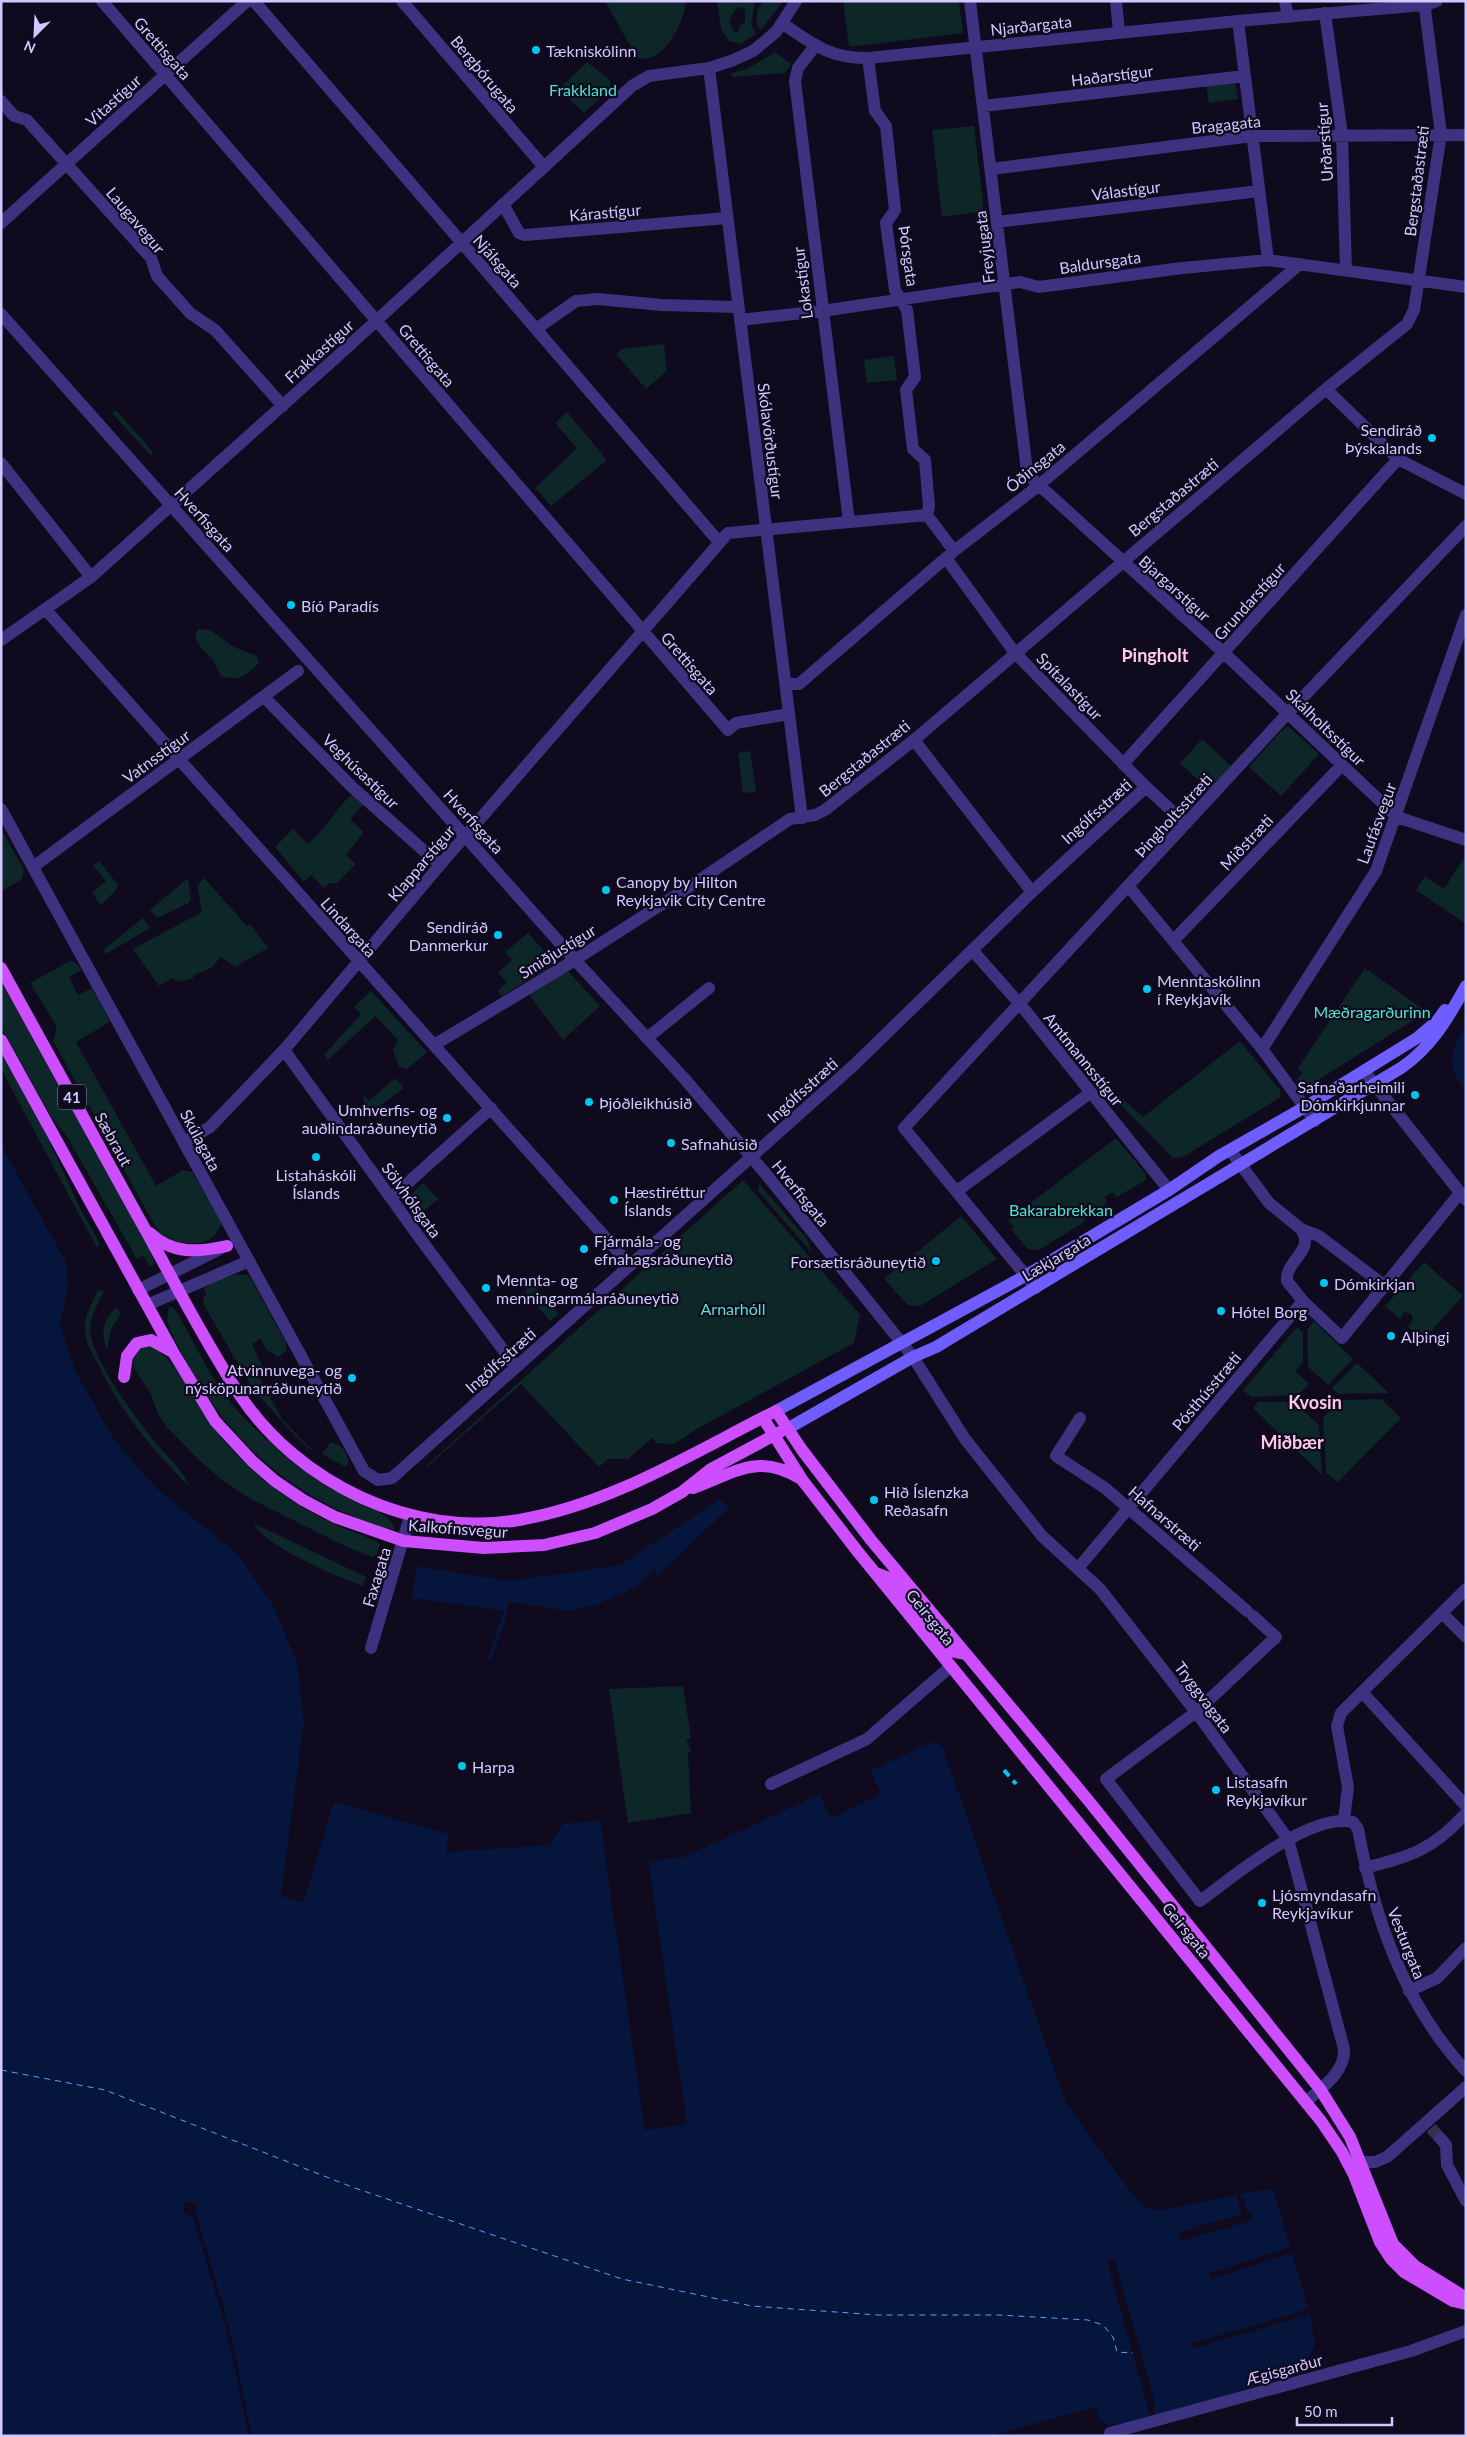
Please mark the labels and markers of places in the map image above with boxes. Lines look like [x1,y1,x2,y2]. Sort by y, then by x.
place label: Tækniskólinn [546,41,637,60]
marker: Tækniskólinn [530,44,542,56]
place label: Sendiráð Þýskalands [1345,420,1422,457]
marker: Sendiráð Þýskalands [1426,432,1438,444]
place label: Bíó Paradís [301,596,379,615]
marker: Bíó Paradís [285,599,297,611]
place label: Canopy by Hilton Reykjavik City Centre [616,872,766,909]
marker: Canopy by Hilton Reykjavik City Centre [600,884,612,896]
place label: Sendiráð Danmerkur [409,917,488,954]
marker: Sendiráð Danmerkur [492,929,504,941]
place label: Menntaskólinn í Reykjavík [1157,971,1261,1008]
marker: Menntaskólinn í Reykjavík [1141,983,1153,995]
place label: Safnaðarheimili Dómkirkjunnar [1297,1077,1405,1114]
marker: Safnaðarheimili Dómkirkjunnar [1409,1089,1421,1101]
place label: Þjóðleikhúsið [599,1093,692,1112]
marker: Þjóðleikhúsið [583,1096,595,1108]
place label: Umhverfis- og auðlindaráðuneytið [302,1100,437,1137]
marker: Umhverfis- og auðlindaráðuneytið [441,1112,453,1124]
place label: Safnahúsið [681,1134,758,1153]
marker: Safnahúsið [665,1137,677,1149]
marker: Listaháskóli Íslands [310,1151,322,1163]
place label: Listaháskóli Íslands [276,1165,356,1202]
place label: Hæstiréttur Íslands [624,1182,705,1219]
marker: Hæstiréttur Íslands [608,1194,620,1206]
place label: Fjármála- og efnahagsráðuneytið [594,1231,733,1268]
marker: Fjármála- og efnahagsráðuneytið [578,1243,590,1255]
place label: Forsætisráðuneytið [790,1252,926,1271]
marker: Forsætisráðuneytið [930,1255,942,1267]
place label: Mennta- og menningarmálaráðuneytið [496,1270,679,1307]
place label: Dómkirkjan [1334,1274,1415,1293]
marker: Dómkirkjan [1318,1277,1330,1289]
marker: Mennta- og menningarmálaráðuneytið [480,1282,492,1294]
place label: Hótel Borg [1231,1302,1307,1321]
marker: Hótel Borg [1215,1305,1227,1317]
place label: Alþingi [1401,1327,1449,1346]
marker: Alþingi [1385,1330,1397,1342]
place label: Atvinnuvega- og nýsköpunarráðuneytið [185,1360,342,1397]
marker: Atvinnuvega- og nýsköpunarráðuneytið [346,1372,358,1384]
place label: Hið Íslenzka Reðasafn [884,1482,969,1519]
marker: Hið Íslenzka Reðasafn [868,1494,880,1506]
place label: Harpa [472,1757,515,1776]
marker: Harpa [456,1760,468,1772]
place label: Listasafn Reykjavíkur [1226,1772,1307,1809]
marker: Listasafn Reykjavíkur [1210,1784,1222,1796]
place label: Ljósmyndasafn Reykjavíkur [1272,1885,1376,1922]
marker: Ljósmyndasafn Reykjavíkur [1256,1897,1268,1909]

